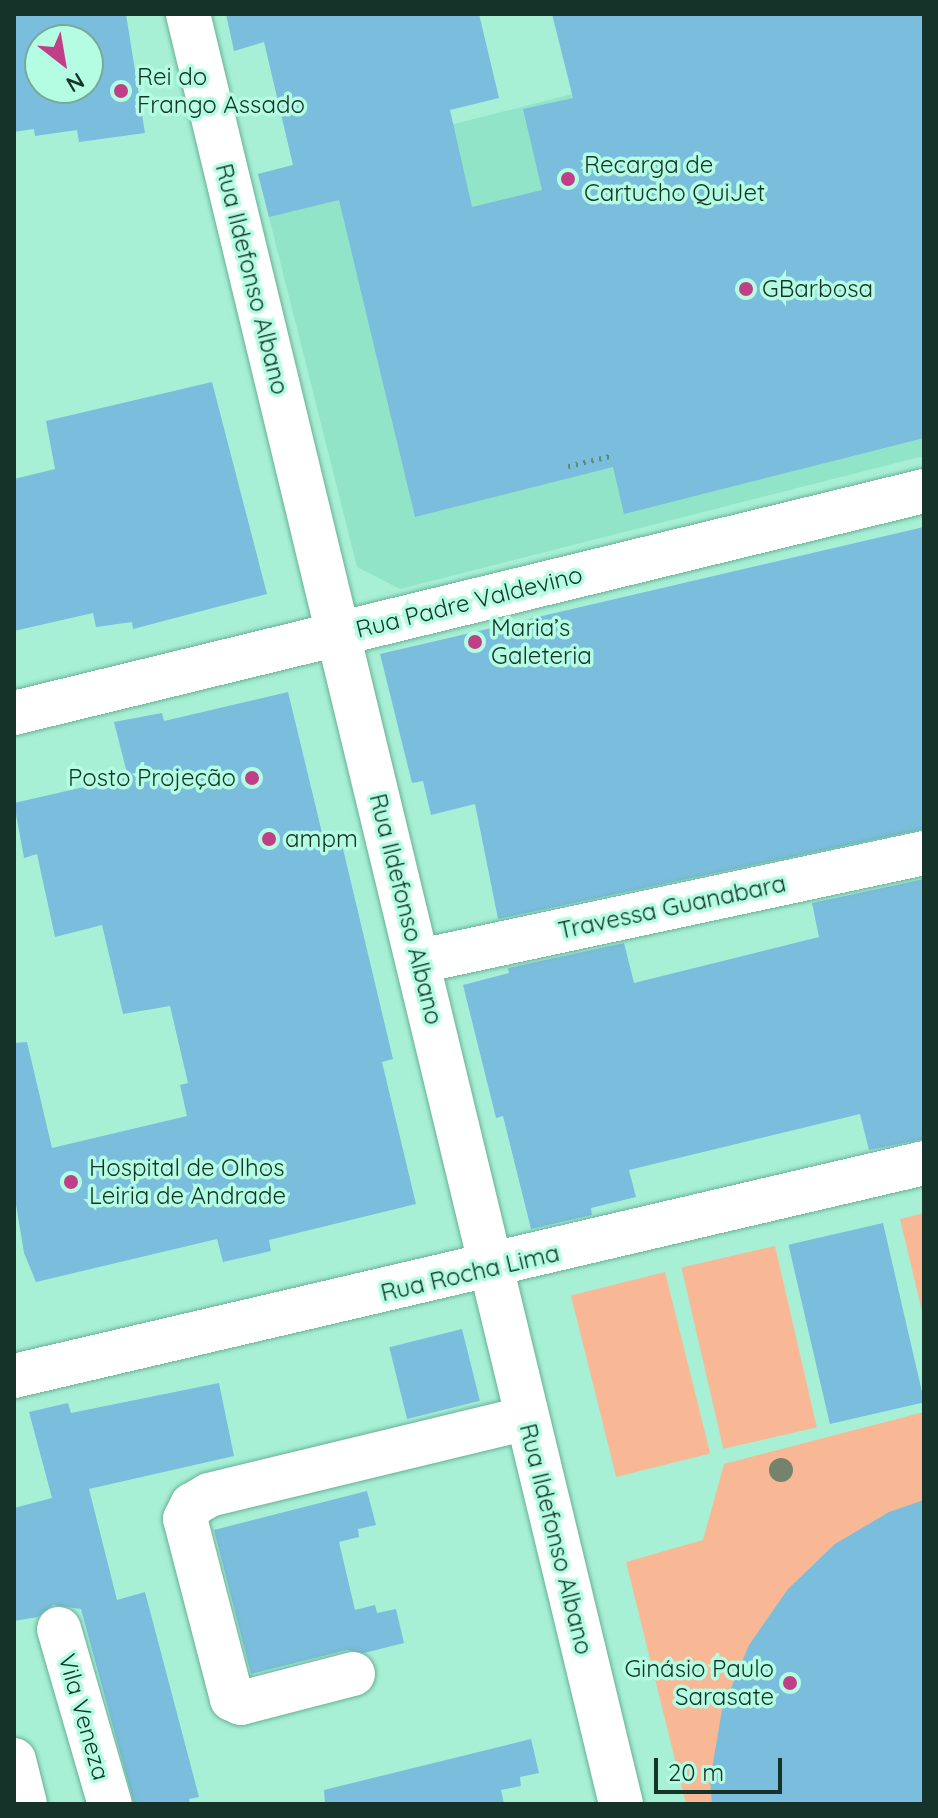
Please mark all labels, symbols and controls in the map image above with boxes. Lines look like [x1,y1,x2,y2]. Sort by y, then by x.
north arrow [24,24,104,104]
place label: Rei do Frango Assado [137,63,305,119]
text: N [61,67,89,99]
marker: Rei do Frango Assado [112,82,130,100]
place label: Recarga de Cartucho QuiJet [584,151,765,207]
street label: Rua Ildefonso Albano [209,161,295,397]
marker: Recarga de Cartucho QuiJet [559,170,577,188]
place label: GBarbosa [762,275,873,303]
marker: GBarbosa [737,280,755,298]
street label: Rua Padre Valdevino [353,560,585,644]
place label: Maria’s Galeteria [491,614,592,670]
marker: Maria’s Galeteria [466,633,484,651]
place label: Posto Projeção [68,764,236,792]
marker: Posto Projeção [243,769,261,787]
street label: Rua Ildefonso Albano [363,791,449,1027]
place label: ampm [285,825,358,853]
marker: ampm [260,830,278,848]
street label: Travessa Guanabara [556,869,788,945]
place label: Hospital de Olhos Leiria de Andrade [89,1154,286,1210]
marker: Hospital de Olhos Leiria de Andrade [60,1171,82,1193]
street label: Rua Rocha Lima [378,1238,562,1308]
street label: Rua Ildefonso Albano [513,1421,599,1657]
street label: Vila Veneza [52,1650,116,1784]
place label: Ginásio Paulo Sarasate [624,1655,774,1711]
marker: Ginásio Paulo Sarasate [781,1674,799,1692]
scale bar [658,1742,786,1792]
text: 20 m [668,1757,724,1787]

